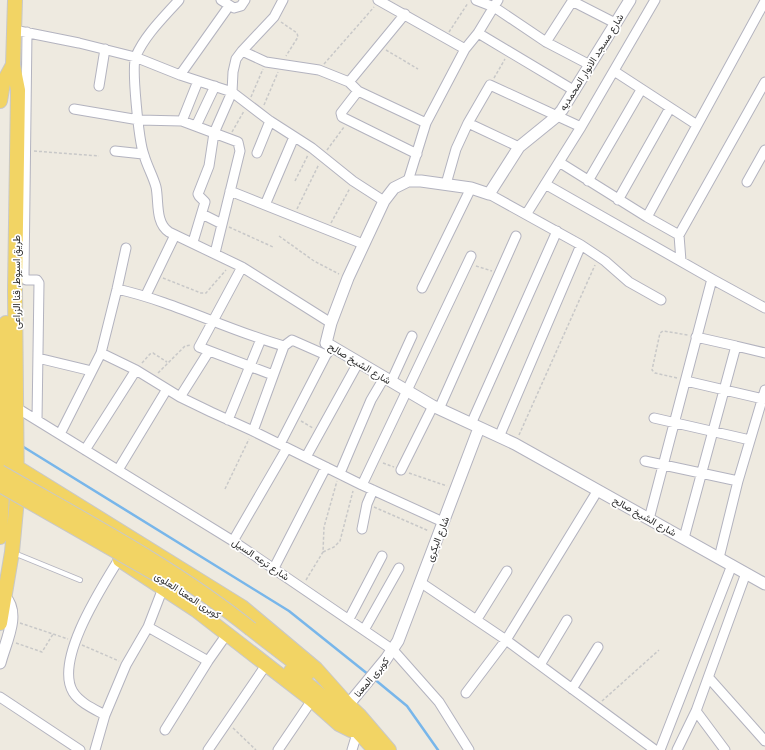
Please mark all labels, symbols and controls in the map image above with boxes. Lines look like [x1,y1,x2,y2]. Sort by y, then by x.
street label: شارع مسجد الانوار المحمديه [555,11,627,113]
street label: طريق اسيوط, قنا الزراعى [9,234,23,329]
street label: شارع الشيخ صالح [326,339,394,387]
street label: شارع الشيخ صالح [611,493,679,539]
street label: شارع البكرى [422,514,452,564]
street label: شارع ترعه السيل [230,535,292,583]
street label: كوبرى المعنا العلوى [152,568,224,622]
street label: كوبرى المعنا [350,654,392,700]

